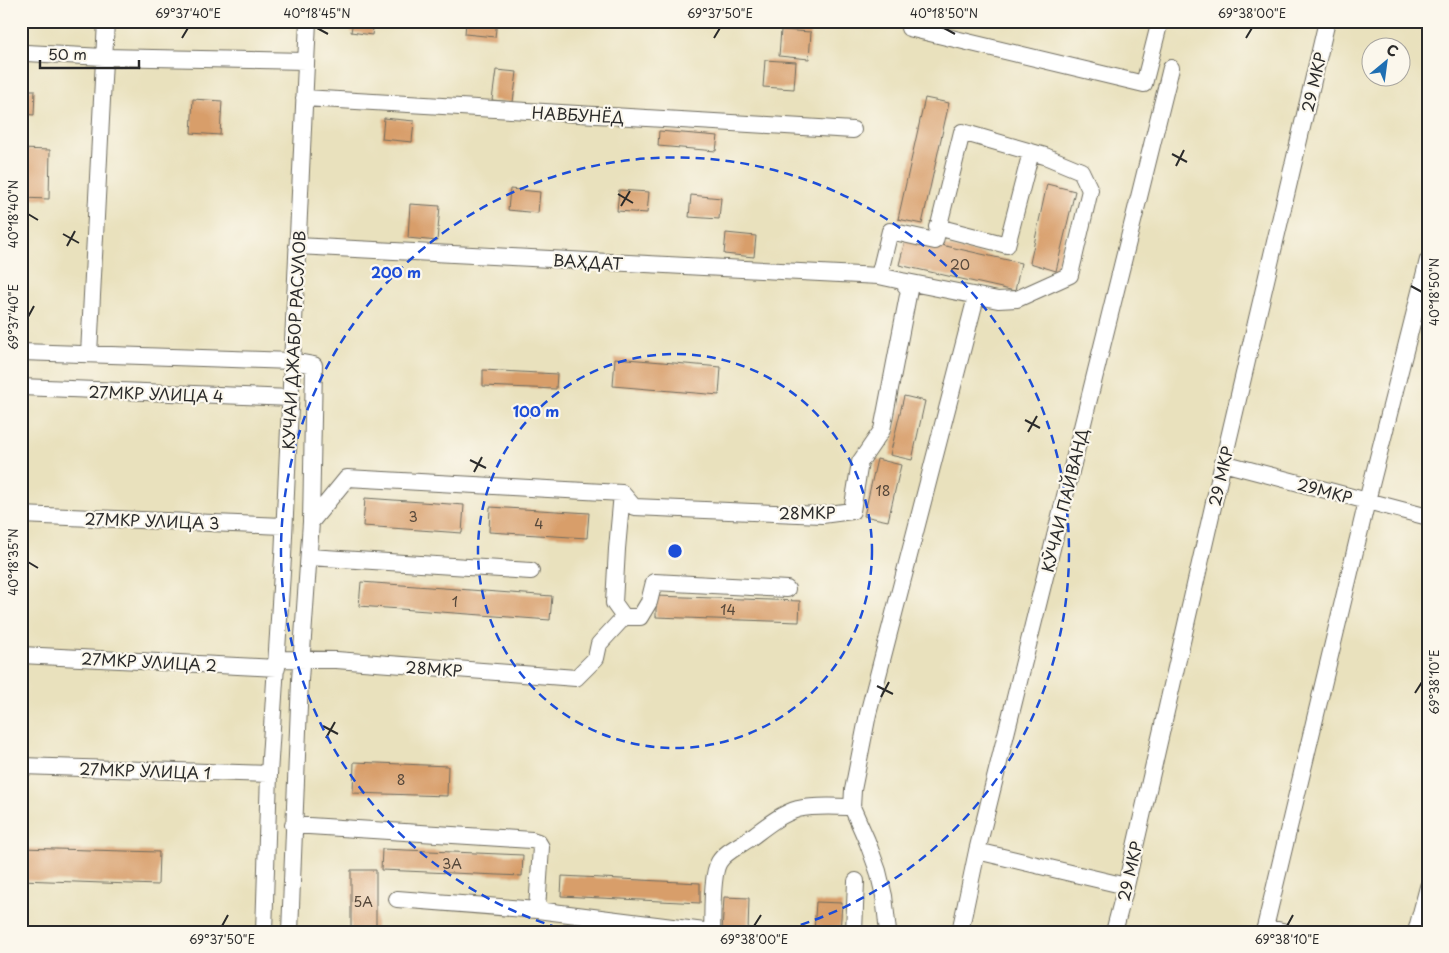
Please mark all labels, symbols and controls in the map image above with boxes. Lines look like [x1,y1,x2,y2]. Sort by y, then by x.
text: 69°37'40"E [155,4,221,22]
text: 40°18'45"N [283,4,351,22]
text: 69°37'50"E [687,4,753,22]
text: 40°18'50"N [910,4,978,22]
text: 69°38'00"E [1218,4,1286,22]
scale bar [40,38,139,70]
north arrow [1362,38,1412,88]
text: С [1383,38,1402,62]
text: 50 m [48,42,87,65]
street label: 29 МКР [1294,49,1332,114]
street label: НАВБУНЁД [531,100,625,128]
text: 40°18'40"N [4,180,22,248]
street label: КУЧАИ ДЖАБОР РАСУЛОВ [275,230,311,450]
street label: ВАҲДАТ [552,247,624,275]
house number: 20 [950,254,970,275]
text: 40°18'50"N [1425,258,1443,326]
text: 200 m [371,260,421,283]
text: 69°37'40"E [4,284,22,350]
street label: 27МКР УЛИЦА 4 [88,379,224,407]
text: 100 m [513,399,559,422]
street label: КӮЧАИ ПАЙВАНД [1035,425,1094,574]
street label: 29 МКР [1201,443,1239,508]
street label: 29МКР [1295,471,1355,509]
house number: 18 [875,480,891,501]
street label: 28МКР [778,500,836,524]
street label: 27МКР УЛИЦА 3 [84,506,220,534]
house number: 3 [408,506,418,527]
house number: 4 [534,513,544,534]
text: 40°18'35"N [4,528,22,596]
centre of rings [666,542,684,560]
house number: 1 [452,591,458,612]
house number: 14 [720,599,736,620]
street label: 27МКР УЛИЦА 2 [81,645,217,677]
text: 69°38'10"E [1425,649,1443,715]
street label: 28МКР [405,654,463,682]
street label: 27МКР УЛИЦА 1 [79,756,211,784]
house number: 8 [397,769,405,790]
street label: 29 МКР [1110,838,1148,903]
house number: 3А [442,853,462,874]
house number: 5А [353,891,373,912]
text: 69°37'50"E [189,930,255,948]
text: 69°38'00"E [720,930,788,948]
text: 69°38'10"E [1254,930,1320,948]

